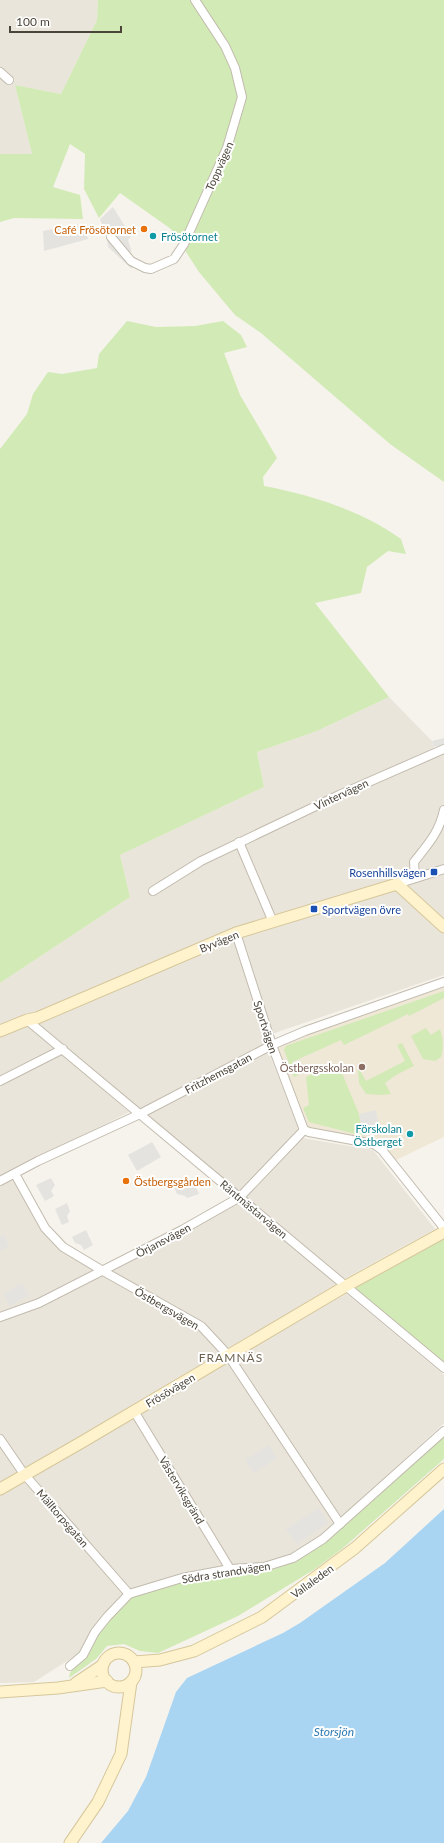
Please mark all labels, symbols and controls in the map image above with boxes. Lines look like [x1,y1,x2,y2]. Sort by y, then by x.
scale bar [10,8,121,34]
text: 100 m [16,14,50,29]
street label: Toppvägen [202,140,236,192]
place label: Café Frösötornet [54,223,136,236]
marker: Café Frösötornet [139,224,149,234]
place label: Frösötornet [161,230,218,243]
marker: Frösötornet [148,231,158,241]
street label: Vintervägen [312,776,370,812]
place label: Rosenhillsvägen [349,866,426,879]
marker: Rosenhillsvägen [429,867,439,877]
place label: Sportvägen övre [322,903,401,916]
marker: Sportvägen övre [309,904,319,914]
street label: Byvägen [197,927,241,955]
street label: Sportvägen [251,999,281,1055]
street label: Fritzhemsgatan [182,1050,254,1096]
place label: Östbergsskolan [280,1061,354,1074]
marker: Östbergsskolan [357,1062,367,1072]
place label: Förskolan Östberget [353,1122,402,1148]
marker: Förskolan Östberget [405,1129,415,1139]
place label: Östbergsgården [134,1175,211,1188]
marker: Östbergsgården [121,1176,131,1186]
street label: Räntmästarvägen [218,1177,290,1241]
street label: Örjansvägen [133,1220,193,1260]
street label: Östbergsvägen [132,1284,202,1332]
district label: FRAMNÄS [199,1350,263,1365]
street label: Frösövägen [143,1370,197,1410]
street label: Västerviksgränd [157,1454,207,1526]
street label: Mälltorpsgatan [34,1486,92,1550]
street label: Södra strandvägen [181,1559,271,1585]
street label: Vallaleden [288,1561,336,1601]
water label: Storsjön [314,1724,354,1739]

